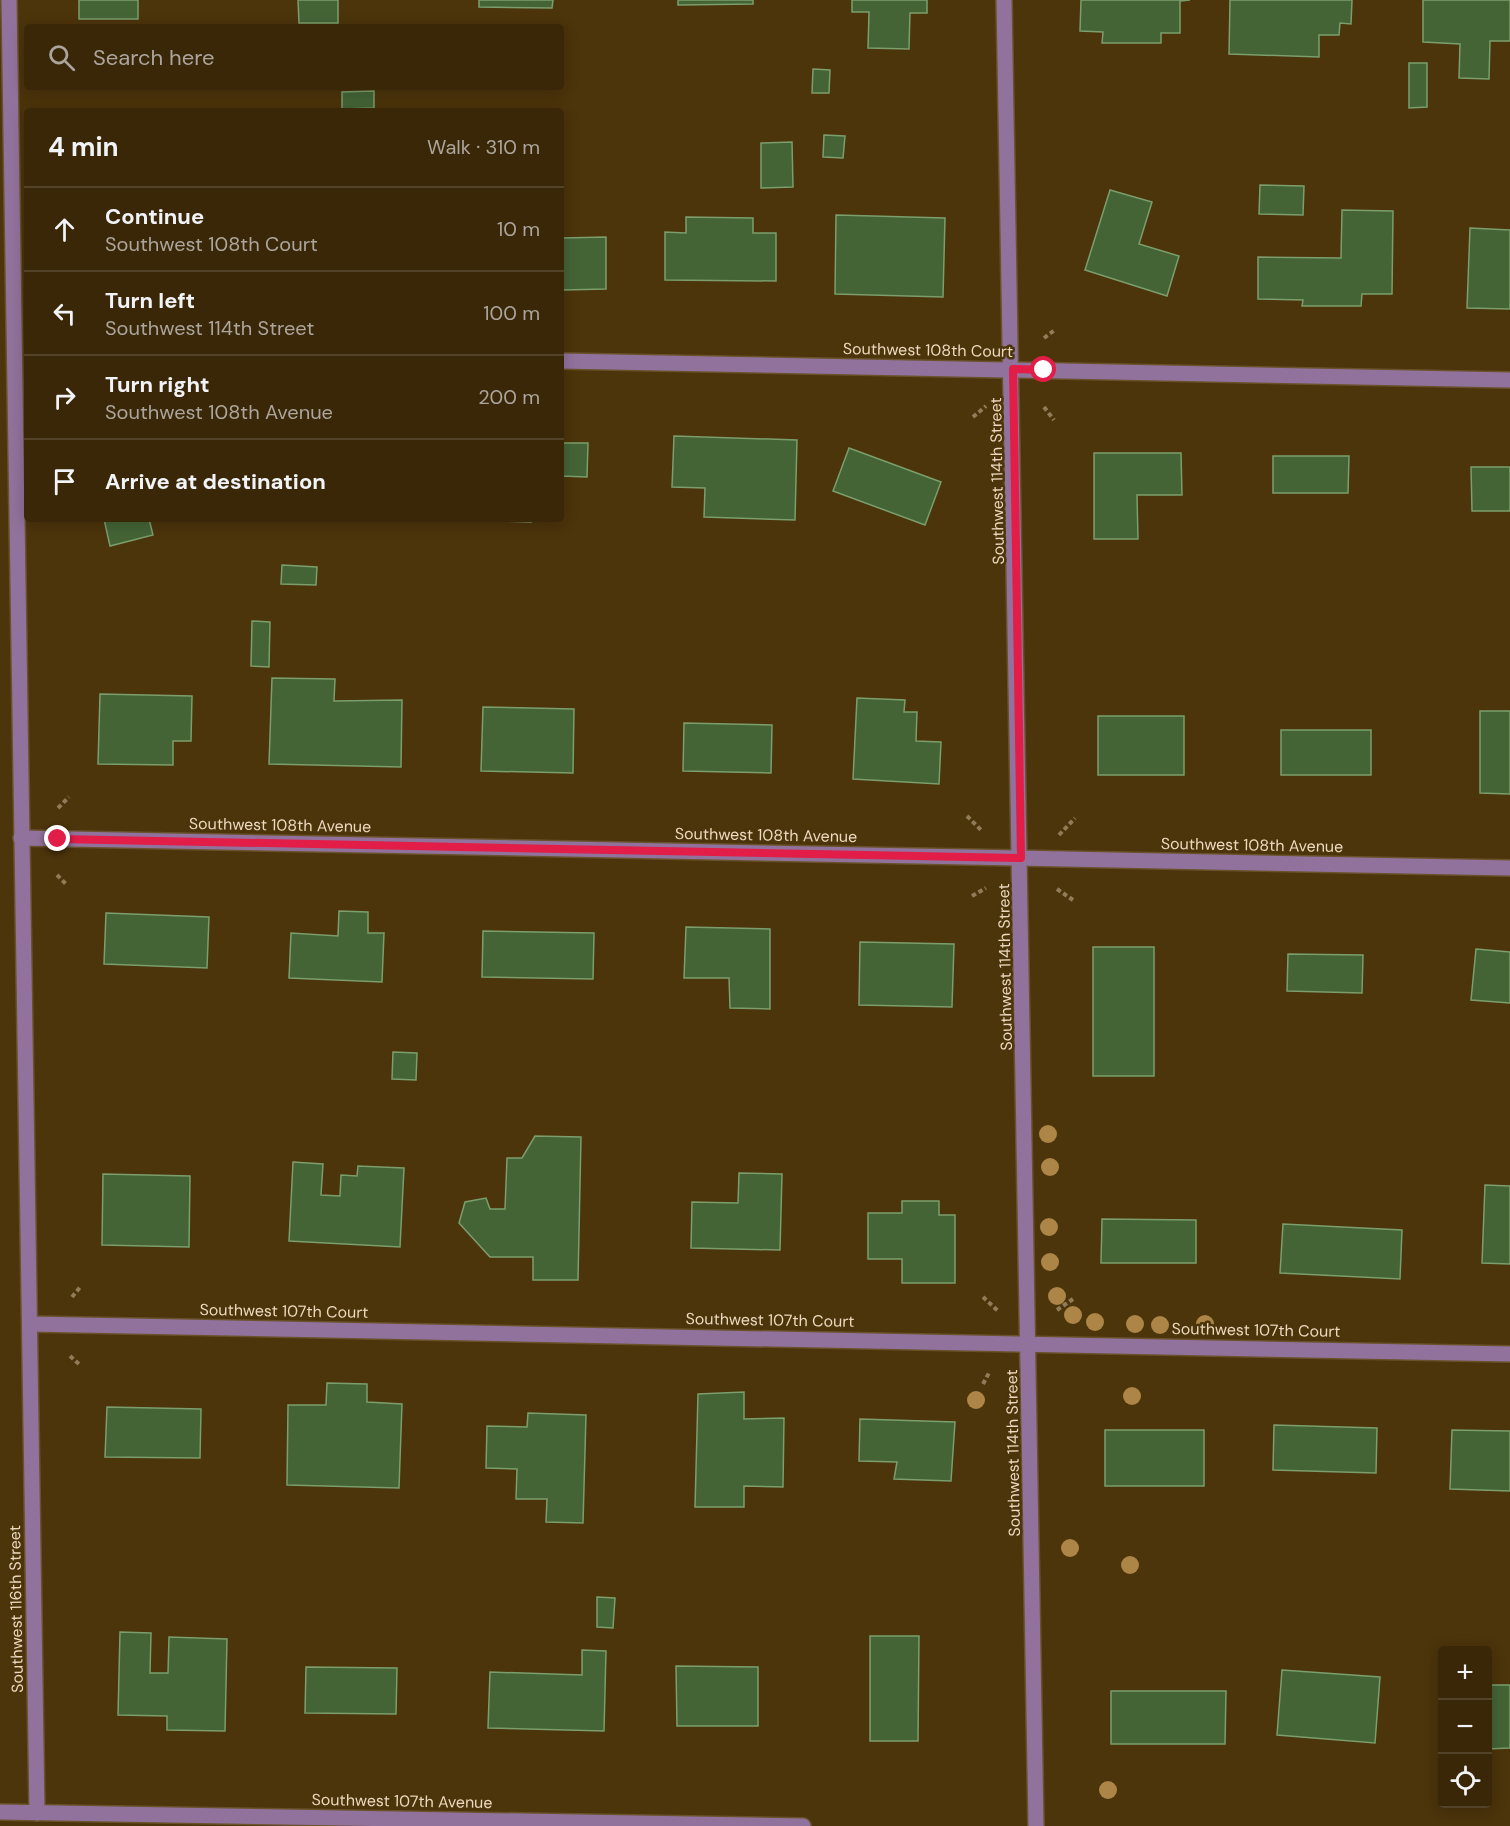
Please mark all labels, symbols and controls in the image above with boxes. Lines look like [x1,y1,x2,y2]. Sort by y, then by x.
search box [24,24,564,90]
icon: search [45,41,78,74]
text: Search here [93,43,214,72]
text: 4 min [48,130,119,164]
text: Walk · 310 m [427,134,540,160]
text: Continue [105,202,204,231]
icon: ahead [48,213,81,246]
text: 10 m [497,216,540,242]
text: Southwest 108th Court [105,231,318,257]
text: Turn left [105,286,195,315]
icon: left [48,297,81,330]
text: 100 m [483,300,540,326]
text: Southwest 114th Street [105,315,314,341]
street label: Southwest 108th Court [843,338,1013,362]
route start [1030,356,1056,382]
text: Turn right [105,370,210,399]
icon: right [48,381,81,414]
text: 200 m [478,384,540,410]
street label: Southwest 114th Street [985,397,1009,565]
text: Southwest 108th Avenue [105,399,333,425]
icon: arrive [48,465,81,498]
text: Arrive at destination [105,467,326,496]
street label: Southwest 108th Avenue [189,813,371,837]
street label: Southwest 108th Avenue [675,823,857,847]
route end [44,825,70,851]
street label: Southwest 108th Avenue [1161,833,1343,857]
street label: Southwest 114th Street [993,883,1017,1051]
street label: Southwest 107th Court [199,1299,369,1323]
street label: Southwest 107th Court [685,1308,855,1332]
street label: Southwest 107th Court [1171,1318,1341,1342]
street label: Southwest 114th Street [1001,1369,1025,1537]
street label: Southwest 116th Street [4,1525,28,1693]
map controls [1438,1646,1492,1808]
button: + [1438,1646,1492,1700]
button: − [1438,1700,1492,1754]
button: locate [1438,1754,1492,1808]
street label: Southwest 107th Avenue [311,1789,493,1813]

